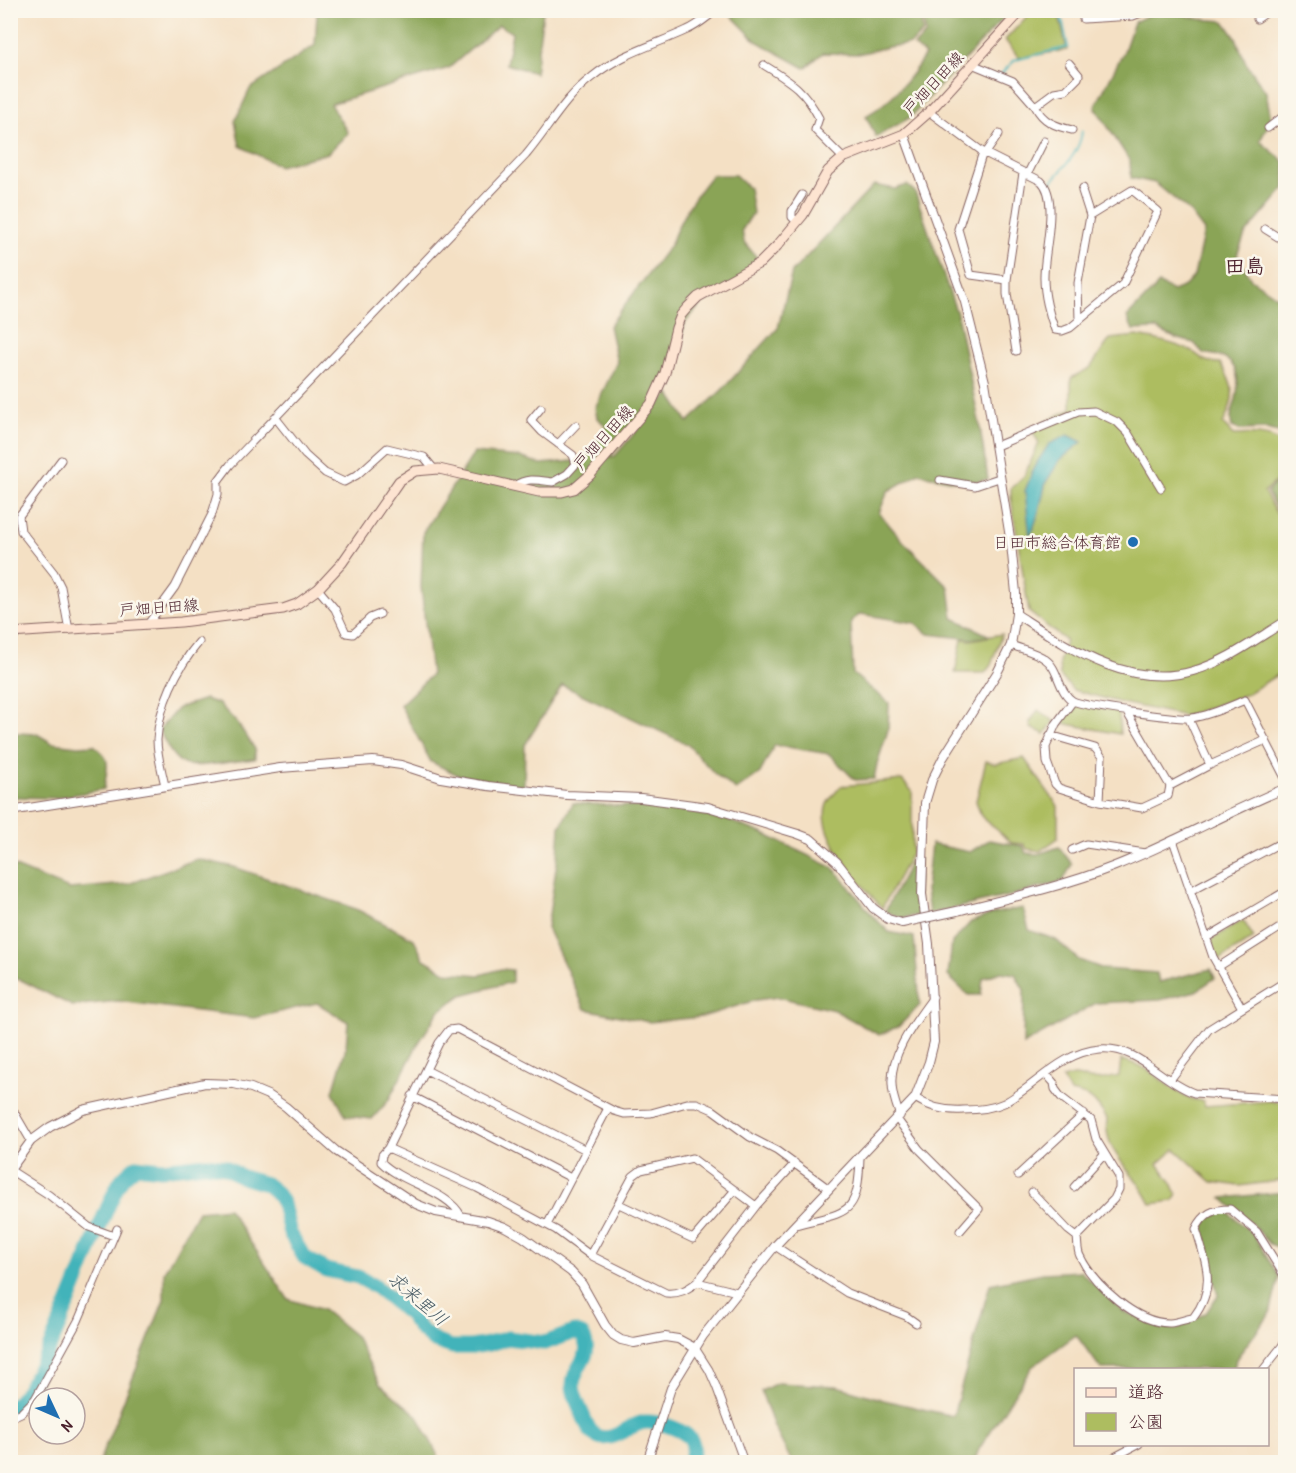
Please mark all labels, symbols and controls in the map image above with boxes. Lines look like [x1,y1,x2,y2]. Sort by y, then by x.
street label: 戸畑日田線 [898,46,968,120]
district label: 田島 [1225,252,1265,279]
street label: 戸畑日田線 [568,400,638,474]
place label: 日田市総合体育館 [993,531,1121,553]
marker: 日田市総合体育館 [1126,535,1140,549]
street label: 戸畑日田線 [118,593,200,621]
water label: 求来里川 [383,1266,454,1332]
legend [1074,1368,1269,1446]
text: 道路 [1128,1379,1164,1404]
north arrow [27,1386,87,1446]
text: 公園 [1128,1409,1164,1434]
text: N [57,1416,79,1437]

